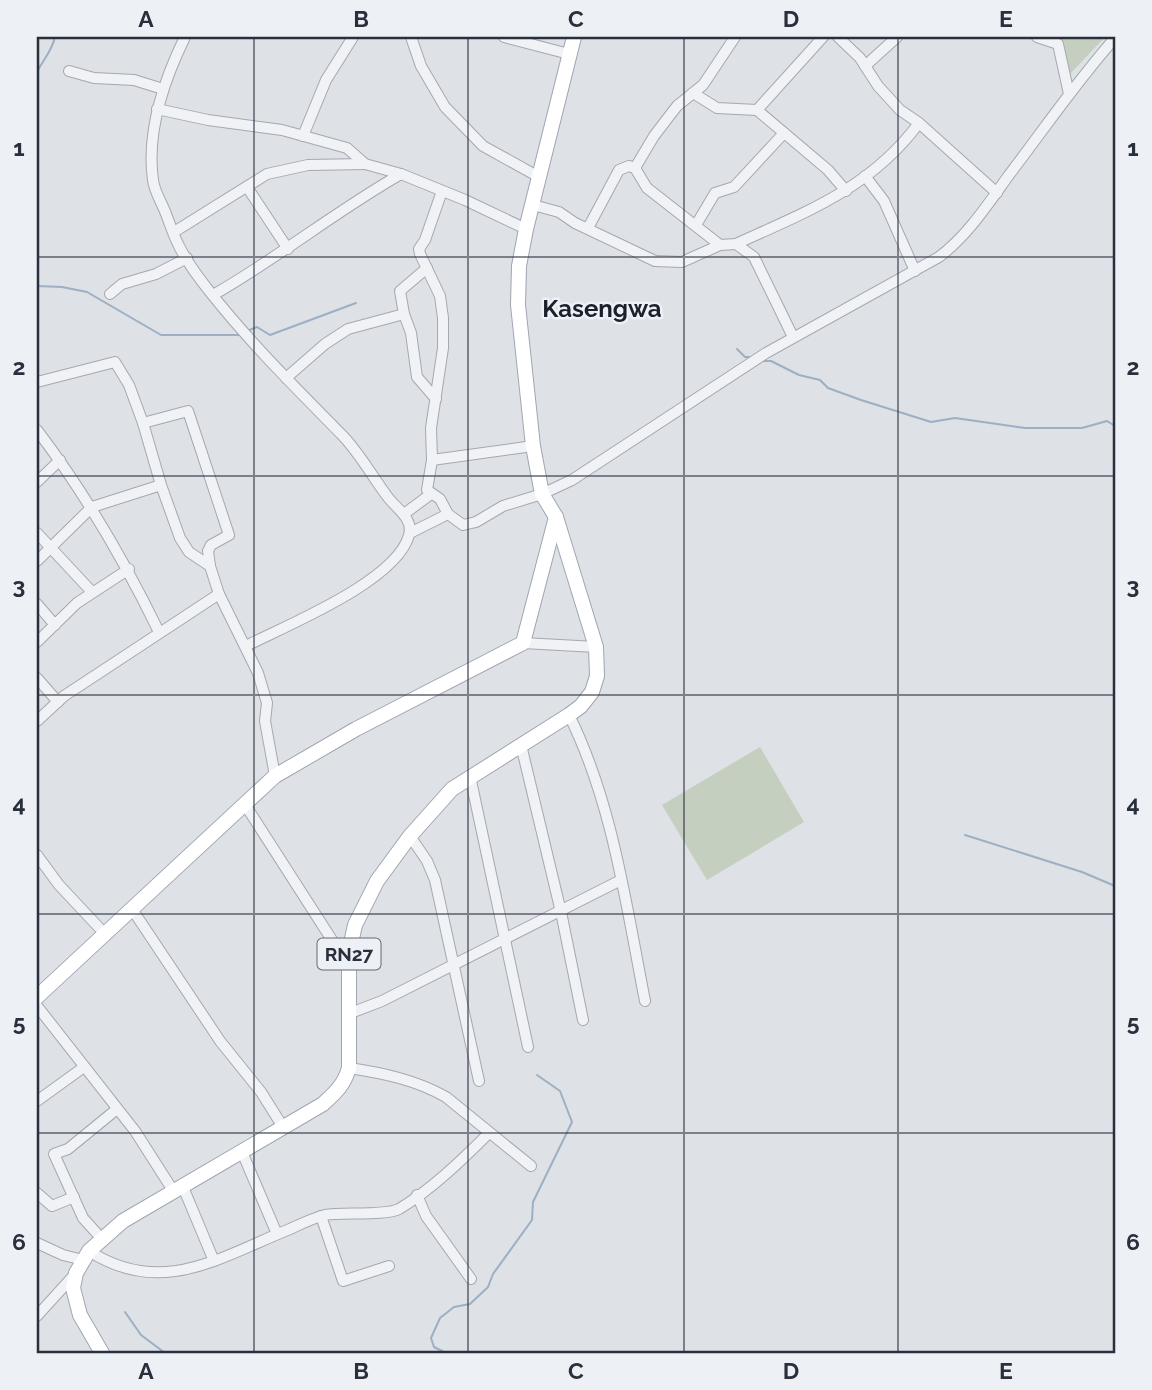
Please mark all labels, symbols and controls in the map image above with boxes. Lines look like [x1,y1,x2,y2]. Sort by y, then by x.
text: A [138,5,154,32]
text: B [353,5,369,32]
text: C [568,5,584,32]
text: D [783,5,799,32]
text: E [999,5,1013,32]
text: 1 [13,134,25,161]
text: 1 [1127,134,1139,161]
district label: Kasengwa [542,294,662,323]
text: 2 [13,353,25,380]
text: 2 [1127,353,1139,380]
text: 3 [13,572,25,599]
text: 3 [1127,572,1139,599]
text: 4 [12,790,26,817]
text: 4 [1126,790,1140,817]
road number: RN27 [318,938,380,970]
text: 5 [13,1009,26,1036]
text: 5 [1127,1009,1140,1036]
text: 6 [12,1228,26,1255]
text: 6 [1126,1228,1140,1255]
text: A [138,1357,154,1384]
text: B [353,1357,369,1384]
text: C [568,1357,584,1384]
text: D [783,1357,799,1384]
text: E [999,1357,1013,1384]

